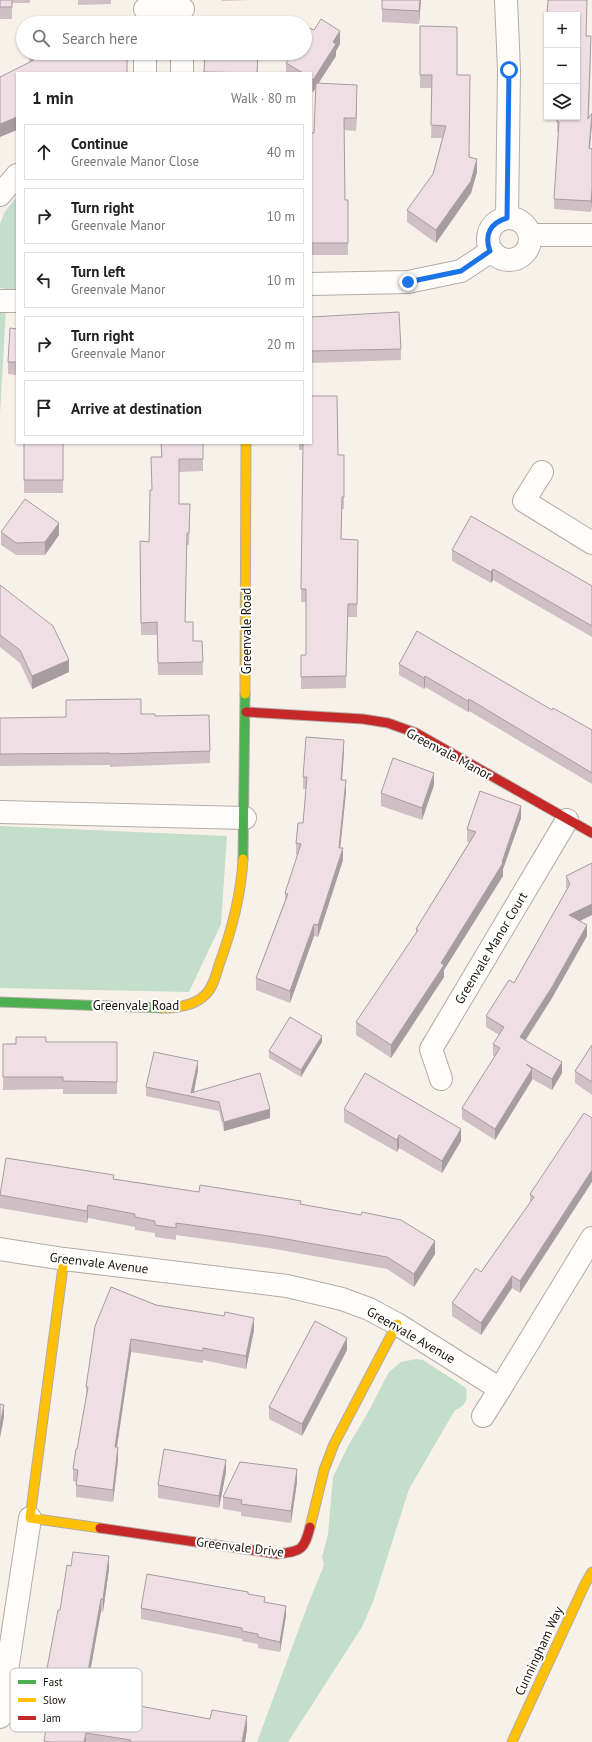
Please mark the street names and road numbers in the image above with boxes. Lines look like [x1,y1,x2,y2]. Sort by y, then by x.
street label: Greenvale Road [238,588,255,674]
street label: Greenvale Manor [403,724,495,784]
street label: Greenvale Manor Court [451,888,532,1007]
street label: Greenvale Road [93,997,179,1014]
street label: Greenvale Avenue [49,1249,149,1277]
street label: Greenvale Avenue [364,1303,458,1367]
street label: Greenvale Drive [195,1533,285,1561]
street label: Cunningham Way [511,1604,567,1698]

